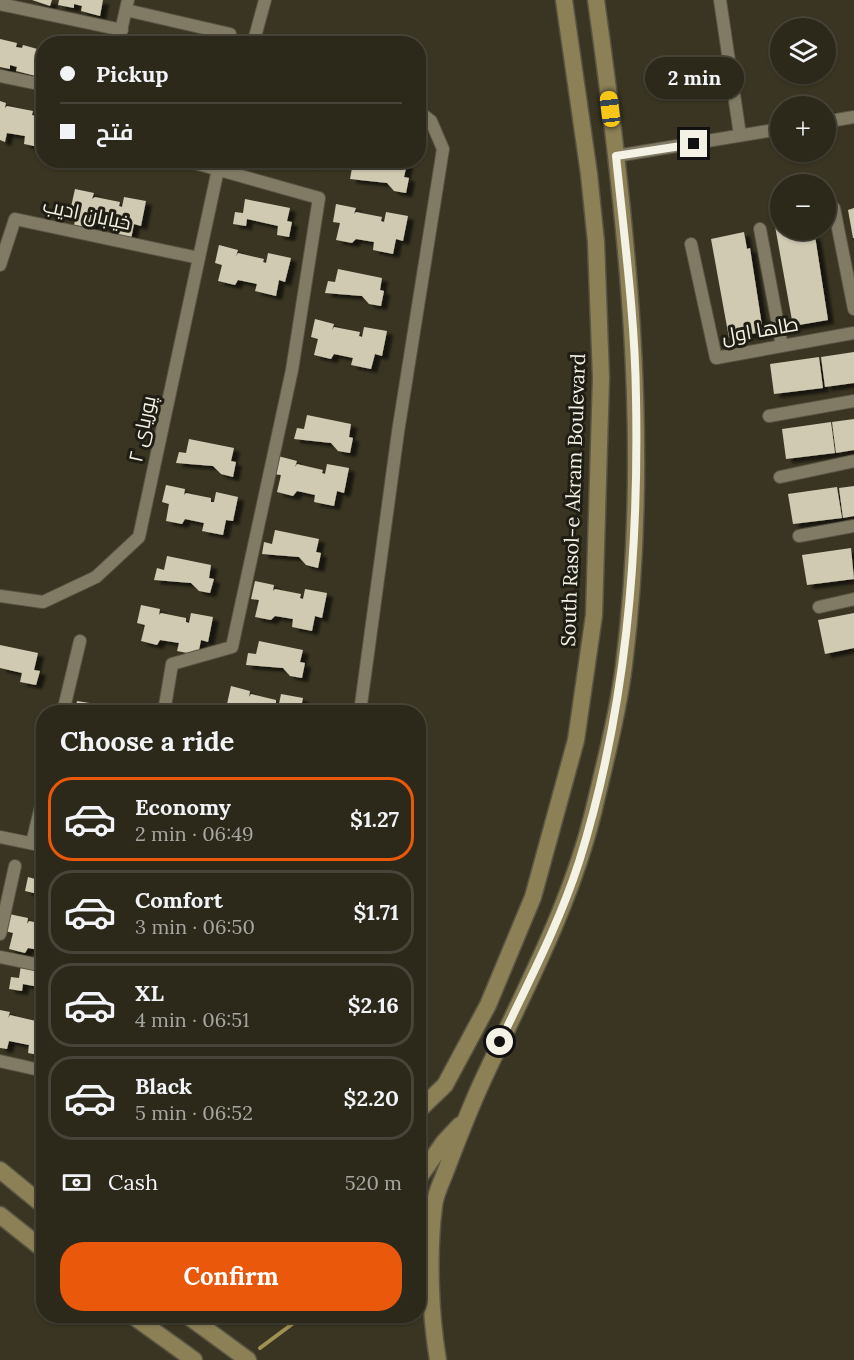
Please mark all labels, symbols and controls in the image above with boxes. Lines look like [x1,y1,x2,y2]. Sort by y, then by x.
map controls [770,18,836,240]
button: layers [770,18,836,84]
callout: 2 min [644,57,744,99]
text: Pickup [96,60,169,88]
text: 2 min [668,65,721,90]
car [599,90,621,128]
button: + [770,96,836,162]
text: فتح [96,118,133,146]
route end [680,130,707,157]
button: − [770,174,836,240]
street label: خیابان ادیب [41,192,133,236]
street label: طاها اول [720,310,800,350]
street label: South Rasol-e Akram Boulevard [555,353,590,647]
street label: پوریای ۲ [122,393,162,465]
text: Choose a ride [60,724,234,758]
icon: car [63,792,117,846]
text: Economy [135,793,231,821]
text: $1.27 [350,805,399,833]
text: 2 min · 06:49 [135,821,254,846]
icon: car [63,885,117,939]
text: Comfort [135,886,223,914]
text: $1.71 [353,898,399,926]
text: 3 min · 06:50 [135,914,255,939]
icon: car [63,978,117,1032]
text: XL [135,979,164,1007]
text: $2.16 [348,991,399,1019]
text: 4 min · 06:51 [135,1007,249,1032]
route start [486,1028,513,1055]
icon: car [63,1071,117,1125]
text: Black [135,1072,192,1100]
text: $2.20 [343,1084,399,1112]
text: 5 min · 06:52 [135,1100,253,1125]
icon: cash [60,1166,93,1199]
text: Cash [108,1168,158,1196]
text: 520 m [345,1170,402,1195]
button: Confirm [60,1242,402,1311]

